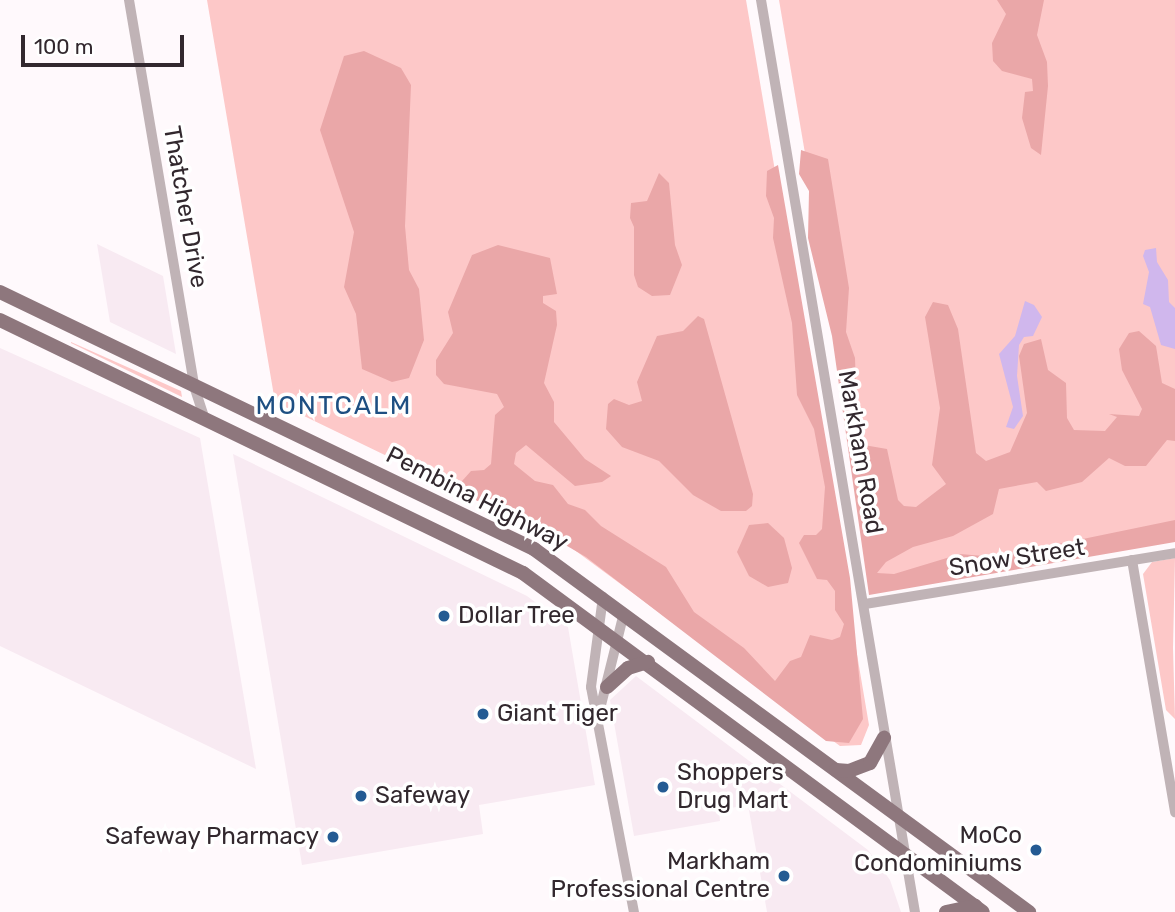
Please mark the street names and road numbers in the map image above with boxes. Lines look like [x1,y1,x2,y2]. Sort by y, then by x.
street label: Thatcher Drive [157,123,213,291]
street label: Markham Road [831,368,889,536]
street label: Pembina Highway [381,441,573,557]
street label: Snow Street [947,533,1087,583]

